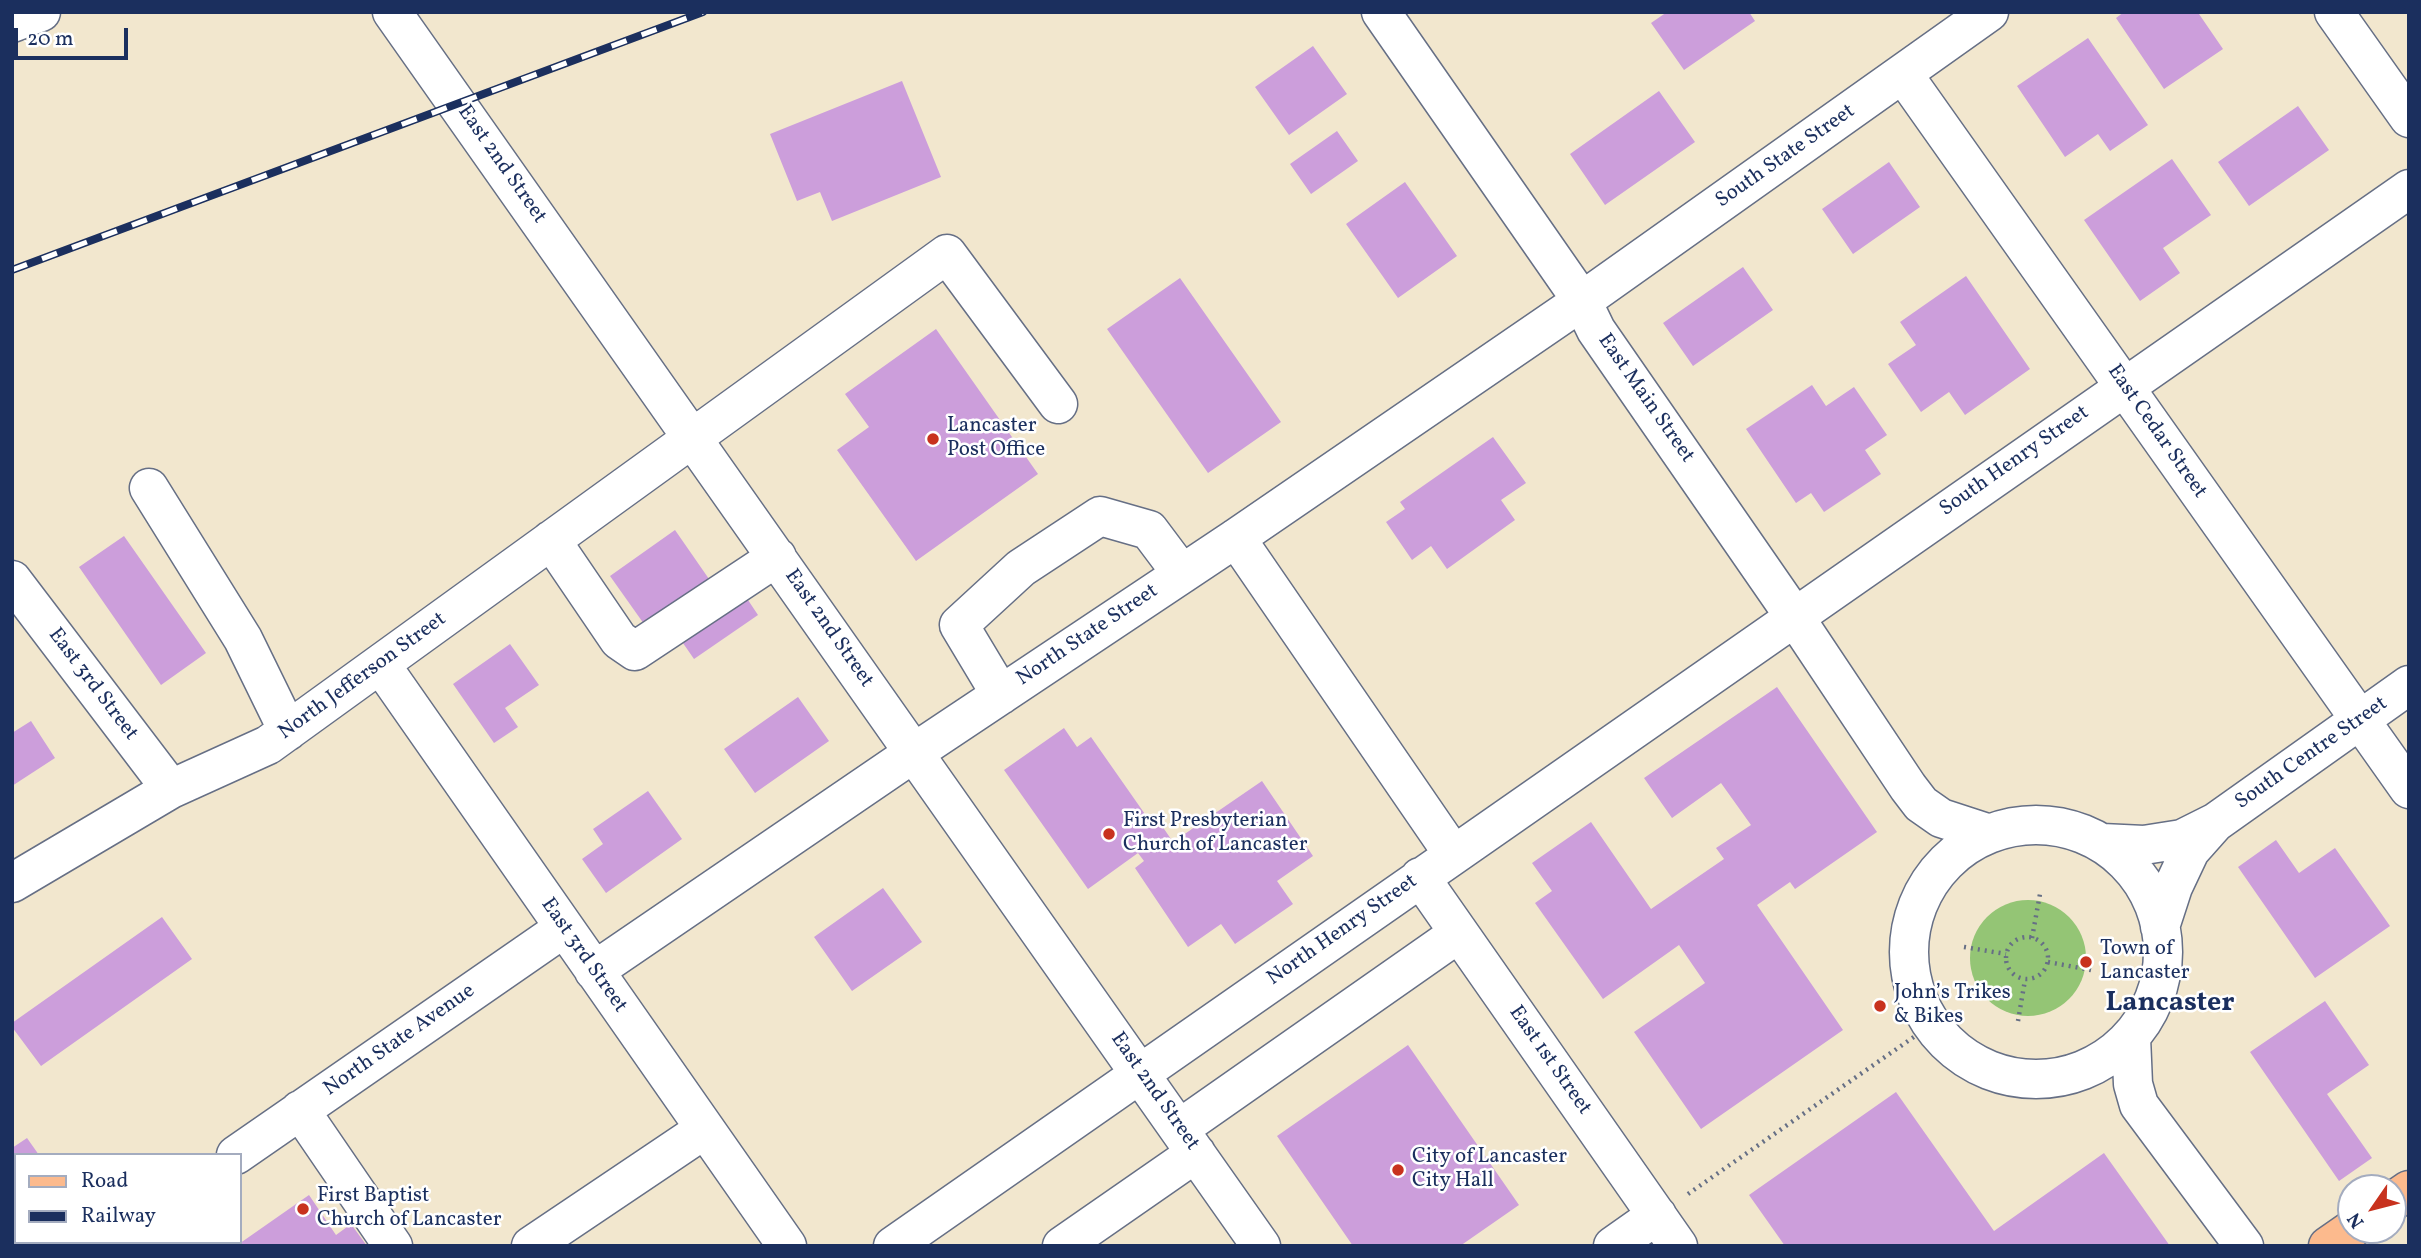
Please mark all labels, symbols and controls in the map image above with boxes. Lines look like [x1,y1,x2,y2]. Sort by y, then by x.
scale bar [18,14,131,58]
text: 20 m [27,25,73,54]
street label: South State Street [1712,100,1860,214]
street label: East 2nd Street [451,101,551,229]
street label: East Main Street [1591,330,1699,468]
street label: East Cedar Street [2100,360,2212,504]
street label: South Henry Street [1936,401,2094,523]
place label: Lancaster Post Office [947,414,1045,464]
marker: Lancaster Post Office [925,431,941,447]
street label: East 2nd Street [778,565,878,693]
street label: North State Street [1013,579,1163,693]
street label: North Jefferson Street [274,608,452,746]
street label: East 3rd Street [42,624,142,746]
street label: South Centre Street [2231,692,2393,816]
place label: First Presbyterian Church of Lancaster [1123,809,1308,859]
marker: First Presbyterian Church of Lancaster [1101,826,1117,842]
street label: North Henry Street [1263,870,1423,992]
street label: East 3rd Street [534,894,632,1018]
place label: Town of Lancaster [2100,937,2190,987]
marker: Town of Lancaster [2078,954,2094,970]
street label: North State Avenue [320,979,480,1103]
place label: John’s Trikes & Bikes [1894,981,2011,1031]
district label: Lancaster [2105,988,2235,1022]
marker: John’s Trikes & Bikes [1872,998,1888,1014]
street label: East 1st Street [1502,1002,1596,1120]
street label: East 2nd Street [1104,1028,1204,1156]
place label: City of Lancaster City Hall [1412,1145,1567,1195]
legend [14,1153,242,1244]
marker: City of Lancaster City Hall [1390,1162,1406,1178]
text: Road [81,1167,128,1196]
north arrow [2337,1174,2407,1244]
place label: First Baptist Church of Lancaster [317,1184,502,1234]
marker: First Baptist Church of Lancaster [295,1201,311,1217]
text: Railway [81,1202,156,1231]
text: N [2342,1207,2371,1233]

